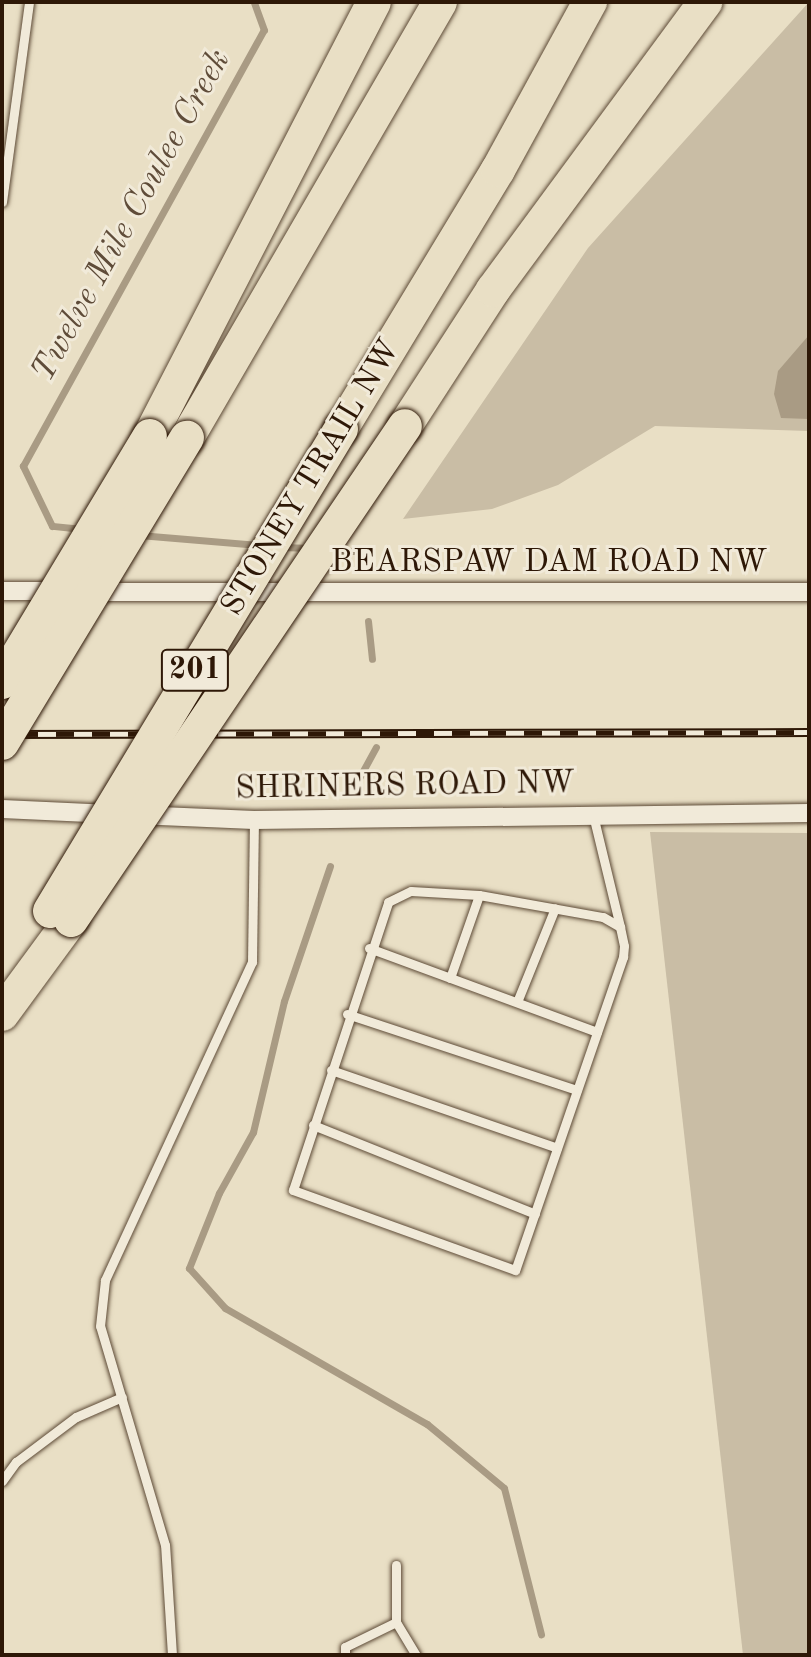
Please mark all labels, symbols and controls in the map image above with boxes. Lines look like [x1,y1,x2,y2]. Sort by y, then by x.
water label: Twelve Mile Coulee Creek [24,43,240,389]
street label: STONEY TRAIL NW [214,333,410,623]
street label: BEARSPAW DAM ROAD NW [331,544,767,582]
road number: 201 [159,644,231,696]
street label: SHRINERS ROAD NW [235,765,575,809]

